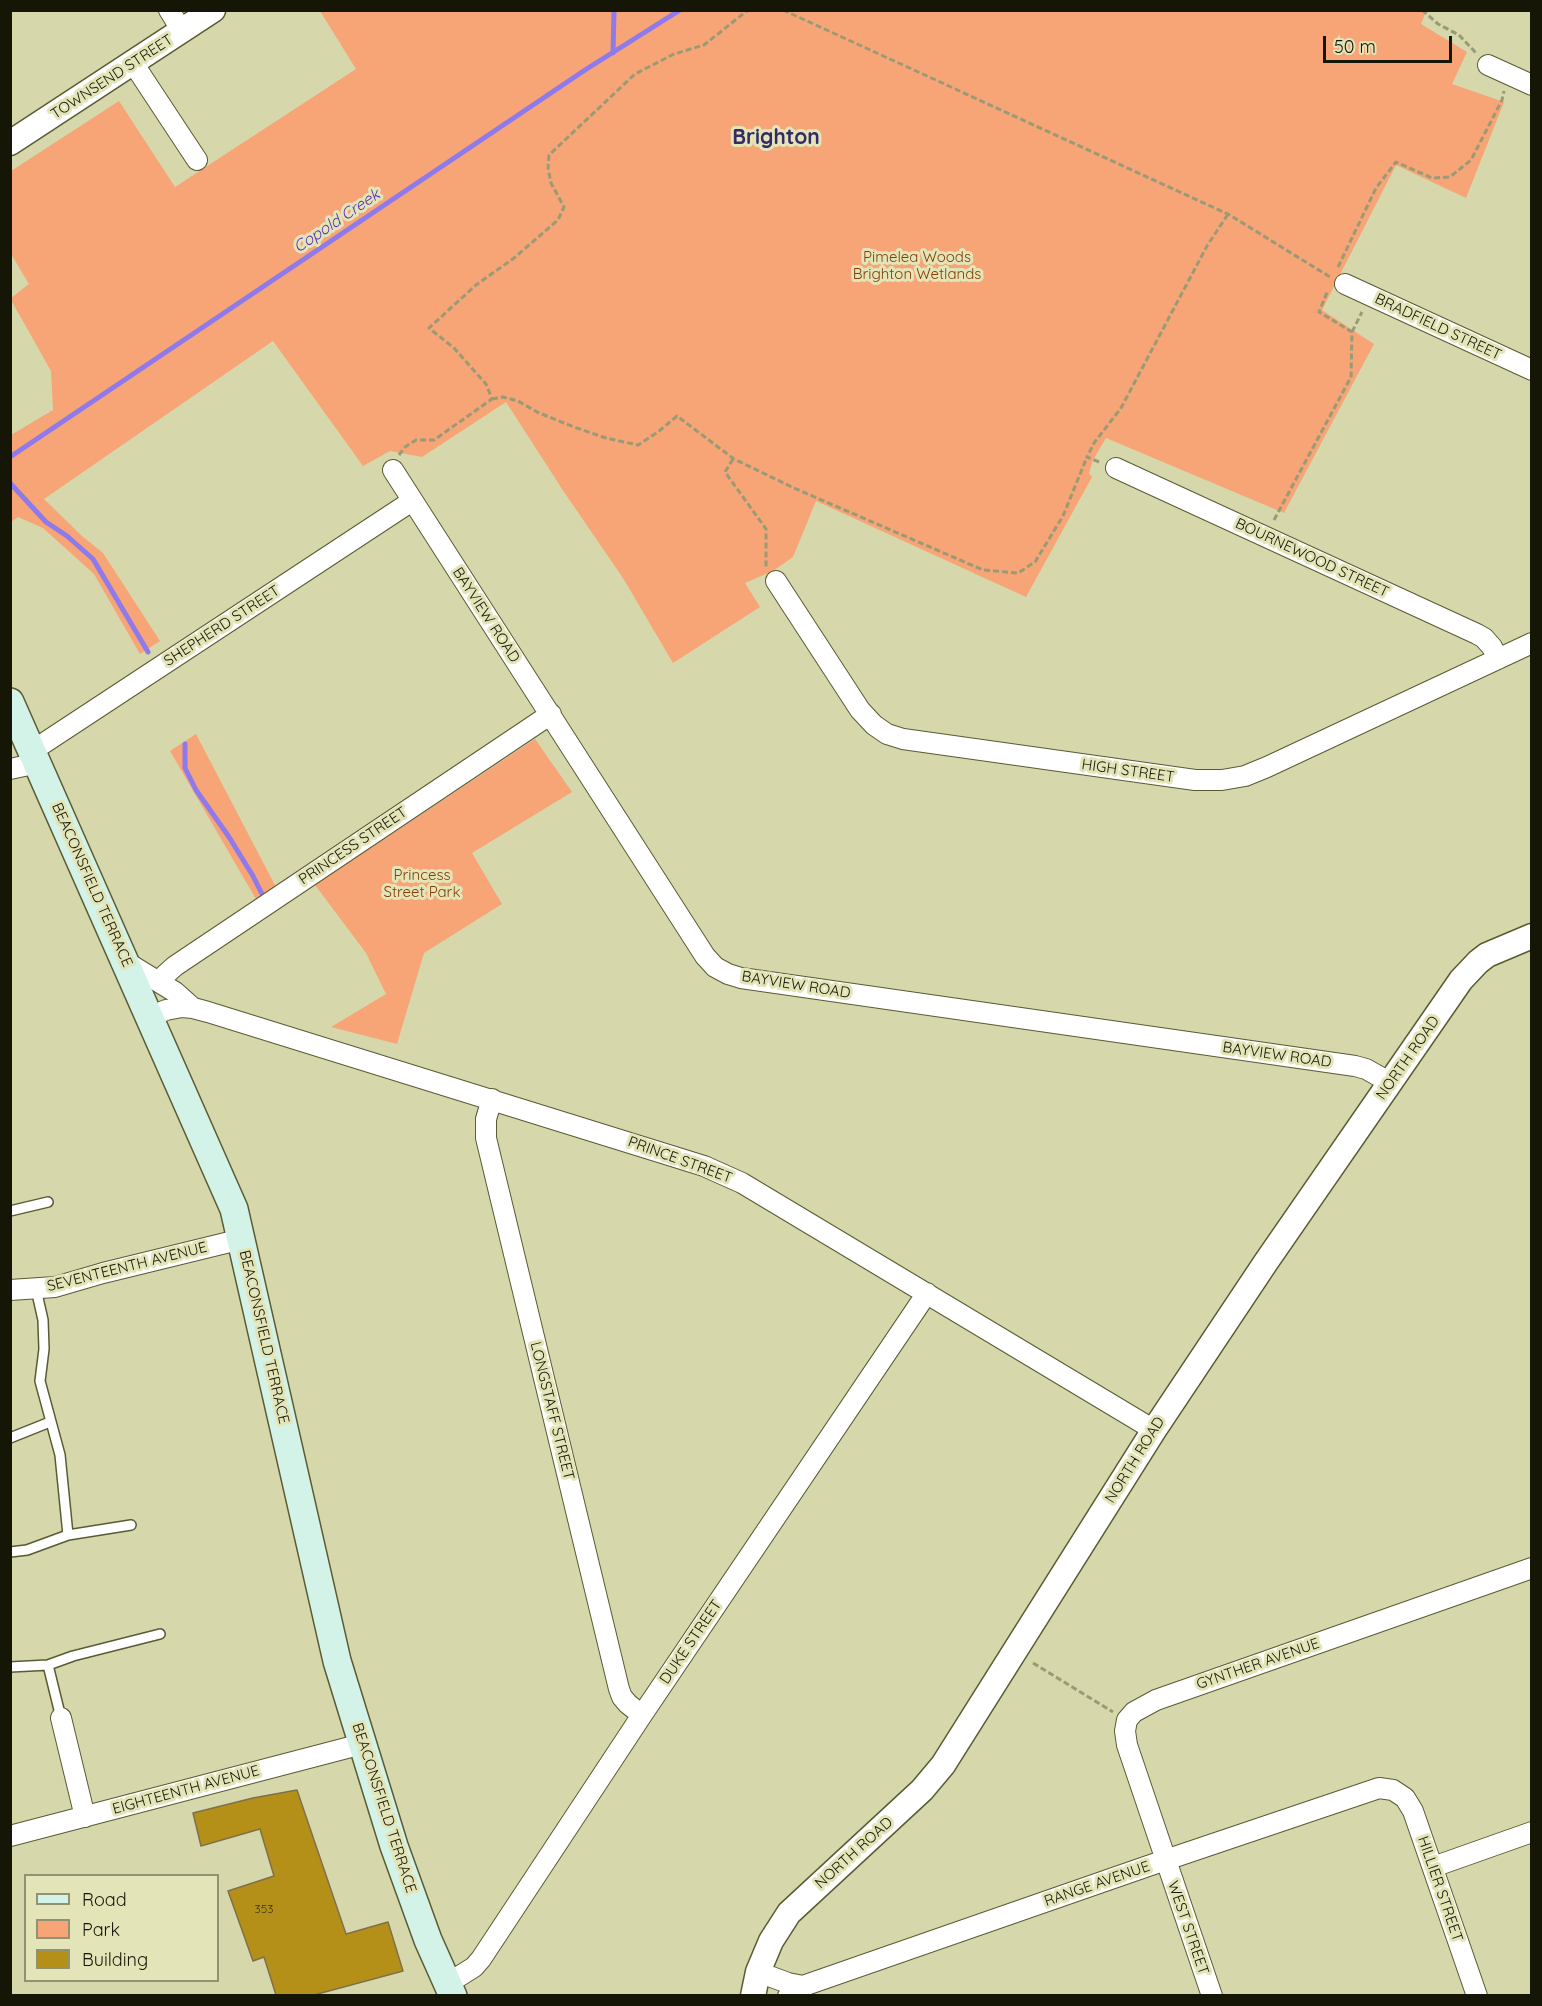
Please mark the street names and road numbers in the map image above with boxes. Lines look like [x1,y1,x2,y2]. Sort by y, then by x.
street label: TOWNSEND STREET [48,31,176,123]
street label: BRADFIELD STREET [1372,290,1504,364]
street label: BOURNEWOOD STREET [1232,514,1392,602]
street label: BAYVIEW ROAD [449,564,523,666]
street label: SHEPHERD STREET [161,582,283,670]
street label: HIGH STREET [1080,756,1176,786]
street label: BEACONSFIELD TERRACE [48,800,136,970]
street label: PRINCESS STREET [296,803,410,889]
street label: BAYVIEW ROAD [740,968,852,1002]
street label: NORTH ROAD [1373,1013,1443,1103]
street label: BAYVIEW ROAD [1221,1038,1333,1072]
street label: PRINCE STREET [625,1133,735,1187]
street label: SEVENTEENTH AVENUE [45,1238,209,1296]
street label: BEACONSFIELD TERRACE [235,1248,293,1426]
street label: LONGSTAFF STREET [526,1340,578,1482]
street label: NORTH ROAD [1101,1414,1169,1506]
street label: DUKE STREET [656,1596,726,1688]
street label: GYNTHER AVENUE [1194,1635,1322,1693]
street label: BEACONSFIELD TERRACE [348,1721,420,1895]
street label: EIGHTEENTH AVENUE [111,1762,261,1818]
street label: NORTH ROAD [812,1814,896,1892]
street label: HILLIER STREET [1413,1834,1467,1944]
street label: RANGE AVENUE [1042,1857,1152,1911]
street label: WEST STREET [1163,1879,1213,1977]

